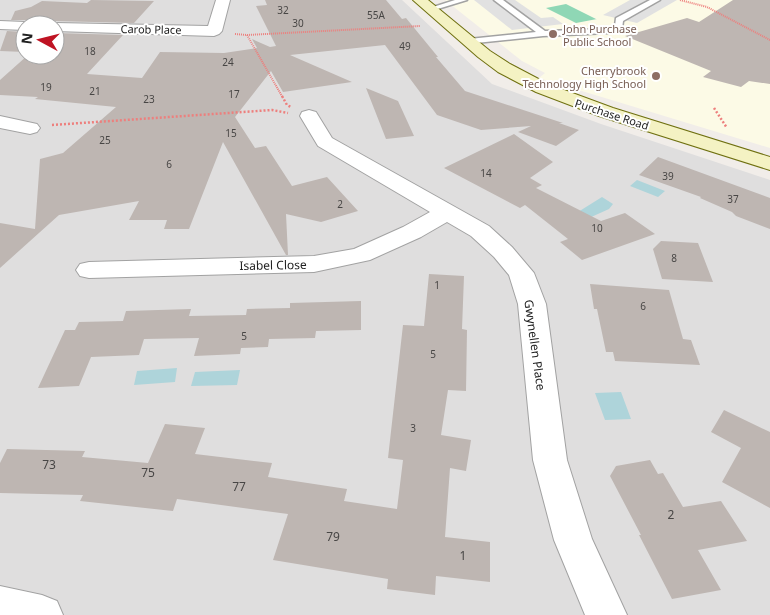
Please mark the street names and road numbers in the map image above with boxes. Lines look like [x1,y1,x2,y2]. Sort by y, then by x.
street label: Carob Place [120,21,182,37]
street label: Purchase Road [573,95,651,133]
street label: Isabel Close [239,256,307,274]
street label: Gwynellen Place [520,298,550,392]

